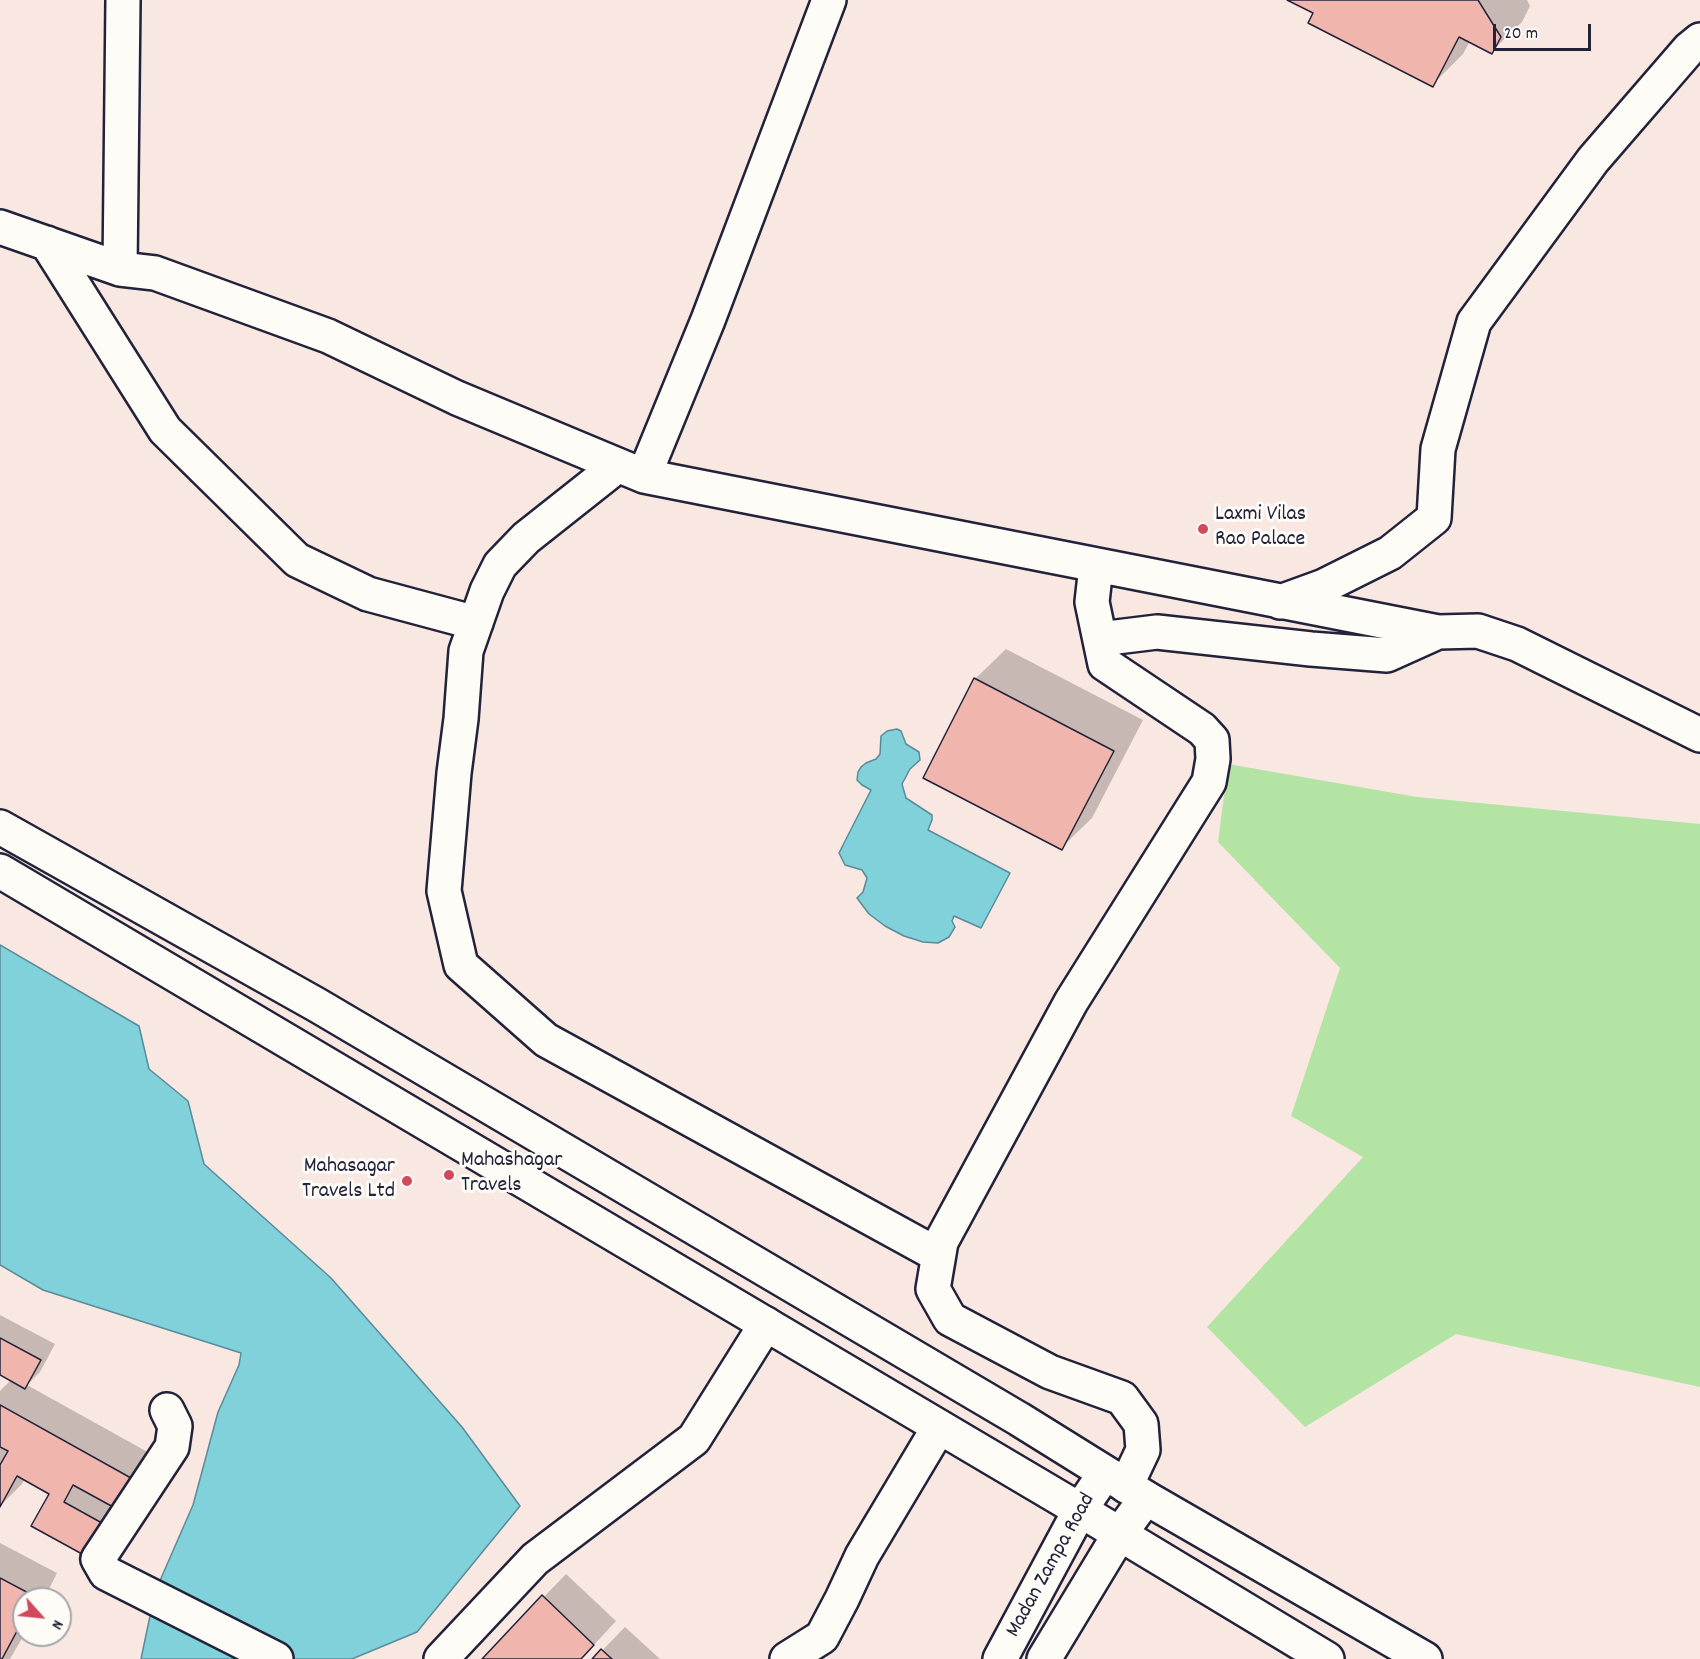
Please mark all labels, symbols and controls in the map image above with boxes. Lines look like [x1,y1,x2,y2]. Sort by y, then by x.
scale bar [1496,12,1594,50]
text: 20 m [1504,22,1538,47]
place label: Laxmi Vilas Rao Palace [1215,503,1306,554]
marker: Laxmi Vilas Rao Palace [1196,522,1210,536]
place label: Mahashagar Travels [461,1149,562,1200]
place label: Mahasagar Travels Ltd [302,1155,395,1206]
marker: Mahashagar Travels [442,1168,456,1182]
marker: Mahasagar Travels Ltd [400,1174,414,1188]
street label: Madan Zampa Road [1001,1489,1103,1643]
north arrow [12,1587,72,1647]
text: N [45,1616,69,1633]

